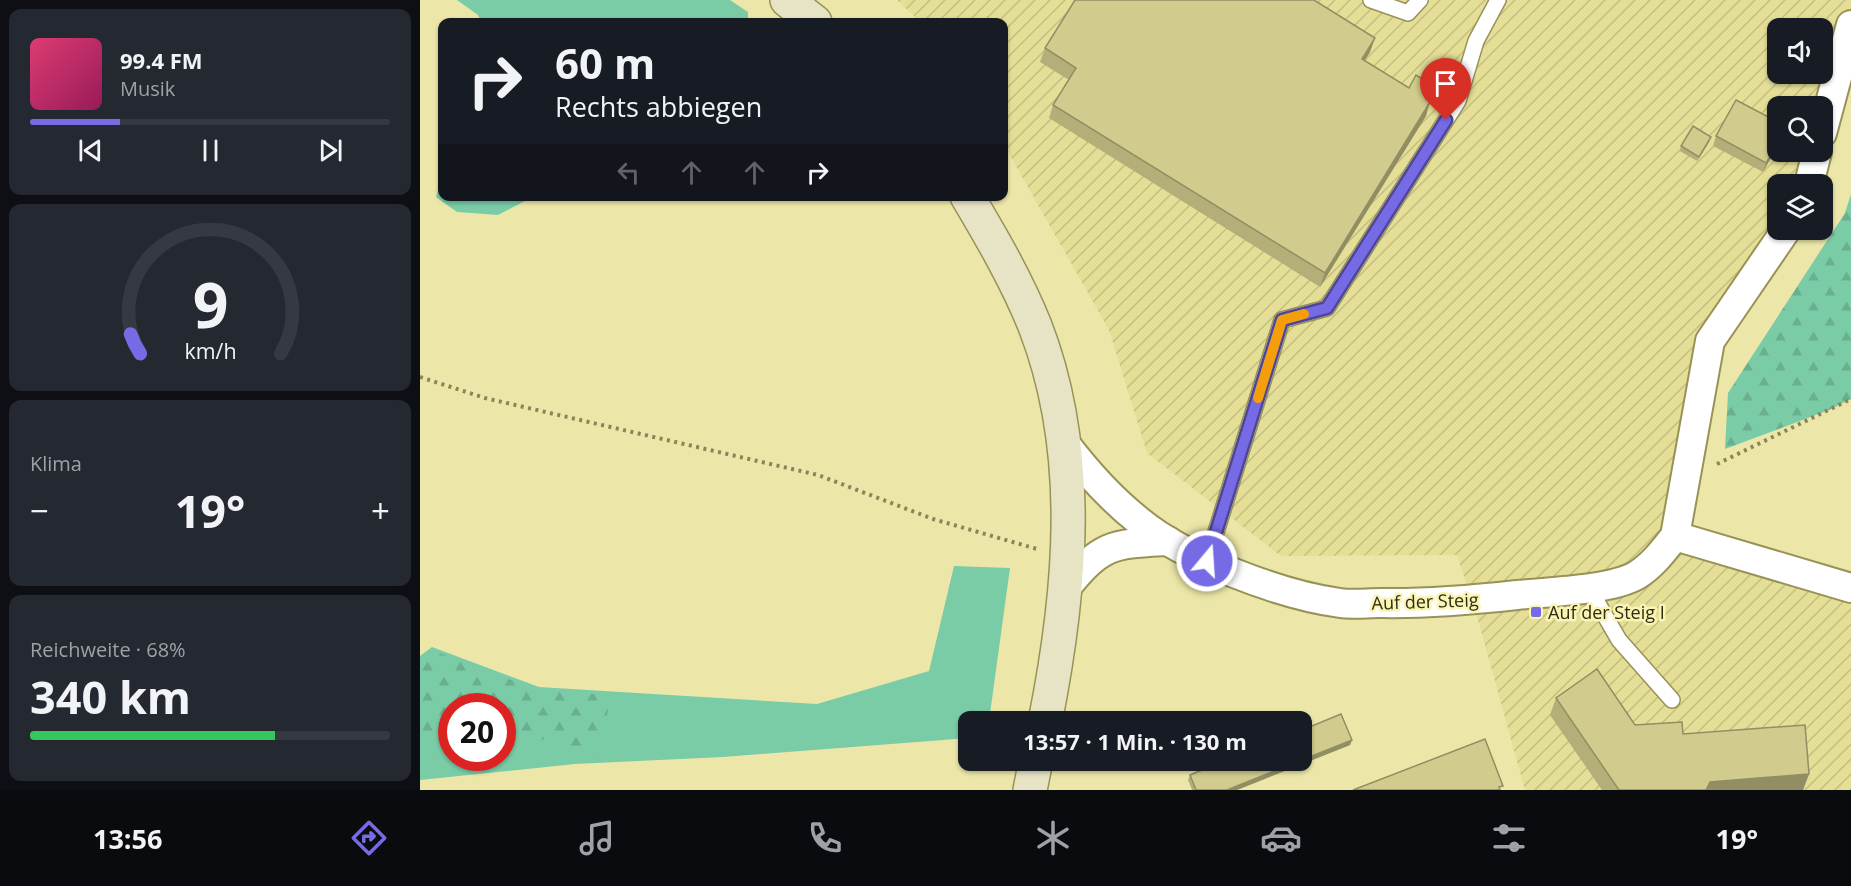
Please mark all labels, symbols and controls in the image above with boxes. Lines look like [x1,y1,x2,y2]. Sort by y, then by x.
map controls [1767,18,1833,240]
button: sound [1767,18,1833,84]
text: 60 m [555,34,655,91]
icon: right [456,42,534,120]
text: 99.4 FM [120,45,203,75]
pin [1420,58,1471,120]
icon: arrive [1429,67,1462,100]
text: Musik [120,75,175,102]
text: Rechts abbiegen [555,88,762,125]
button: search [1767,96,1833,162]
icon: previous [74,134,107,167]
icon: pause [194,134,227,167]
icon: next [314,134,347,167]
icon: left [612,156,645,189]
icon: ahead [675,156,708,189]
icon: ahead [738,156,771,189]
icon: right [801,156,834,189]
button: layers [1767,174,1833,240]
text: 9 [192,262,228,347]
text: km/h [184,337,236,366]
text: Klima [30,450,82,477]
text: 19° [175,480,245,541]
text: − [30,488,49,533]
text: + [371,488,390,533]
position arrow [1175,529,1239,593]
street label: Auf der Steig [1371,587,1479,615]
place label: Auf der Steig I [1548,600,1665,624]
marker: Auf der Steig I [1529,605,1543,619]
text: Reichweite · 68% [30,636,186,663]
text: 340 km [30,666,191,727]
speed limit sign: 20 [438,693,516,771]
text: 13:57 · 1 Min. · 130 m [1023,726,1247,756]
icon: directions [348,817,390,859]
icon: music [576,817,618,859]
icon: phone [804,817,846,859]
icon: climate [1032,817,1074,859]
icon: car [1260,817,1302,859]
icon: filters [1488,817,1530,859]
text: 13:56 [93,820,162,857]
text: 19° [1716,820,1758,857]

